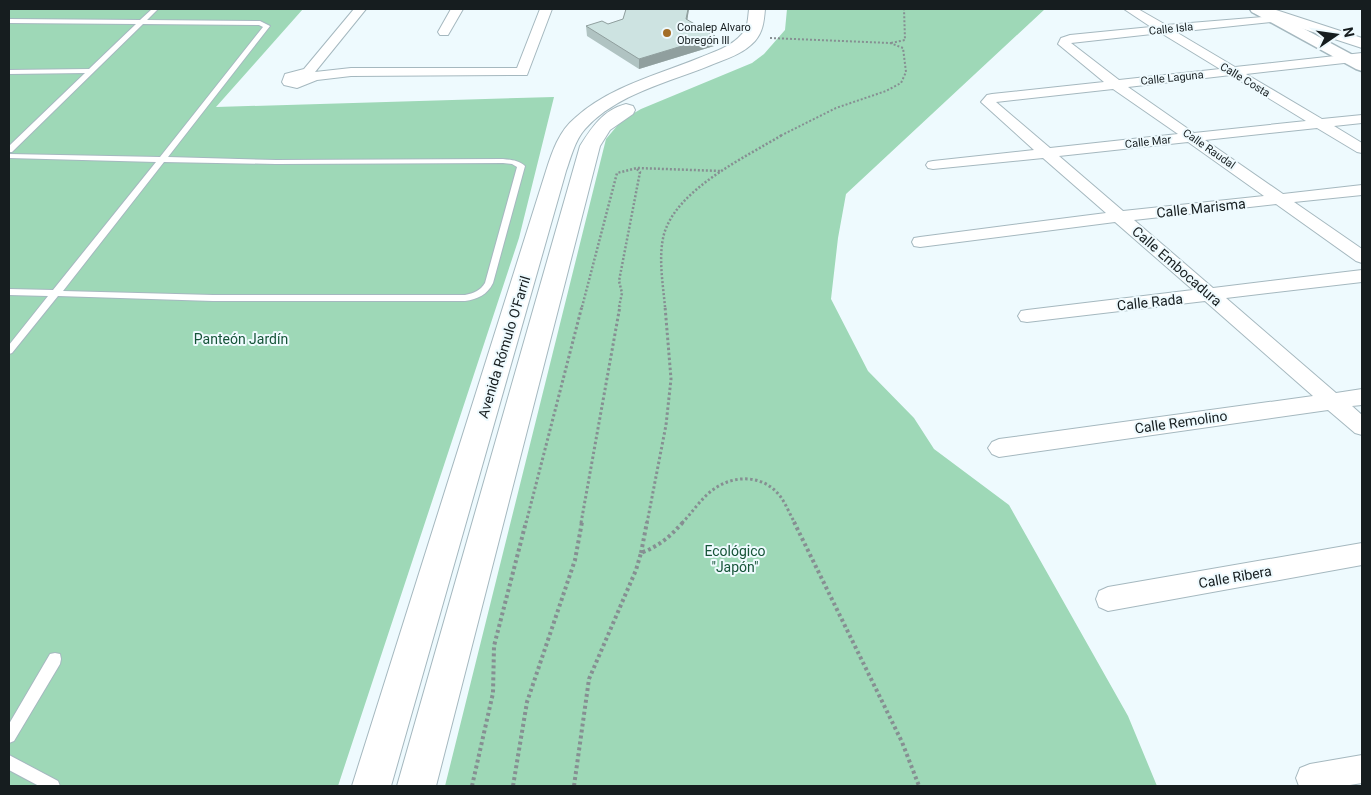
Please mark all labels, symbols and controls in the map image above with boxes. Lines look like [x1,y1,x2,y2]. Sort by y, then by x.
north arrow [1311,10,1361,60]
street label: Calle Isla [1148,20,1194,38]
place label: Conalep Alvaro Obregón lll [677,21,751,47]
text: N [1340,25,1358,39]
marker: Conalep Alvaro Obregón lll [661,27,673,39]
street label: Calle Costa [1218,60,1272,100]
street label: Calle Laguna [1140,68,1204,88]
street label: Calle Raudal [1180,126,1238,172]
street label: Calle Mar [1124,133,1172,151]
street label: Calle Marisma [1156,195,1246,221]
street label: Calle Embocadura [1129,223,1225,309]
street label: Avenida Rómulo O'Farril [475,274,533,420]
street label: Calle Rada [1116,291,1184,313]
park label: Panteón Jardín [194,331,288,347]
street label: Calle Remolino [1134,408,1228,436]
park label: Ecológico "Japón" [704,543,766,575]
street label: Calle Ribera [1197,563,1273,591]

